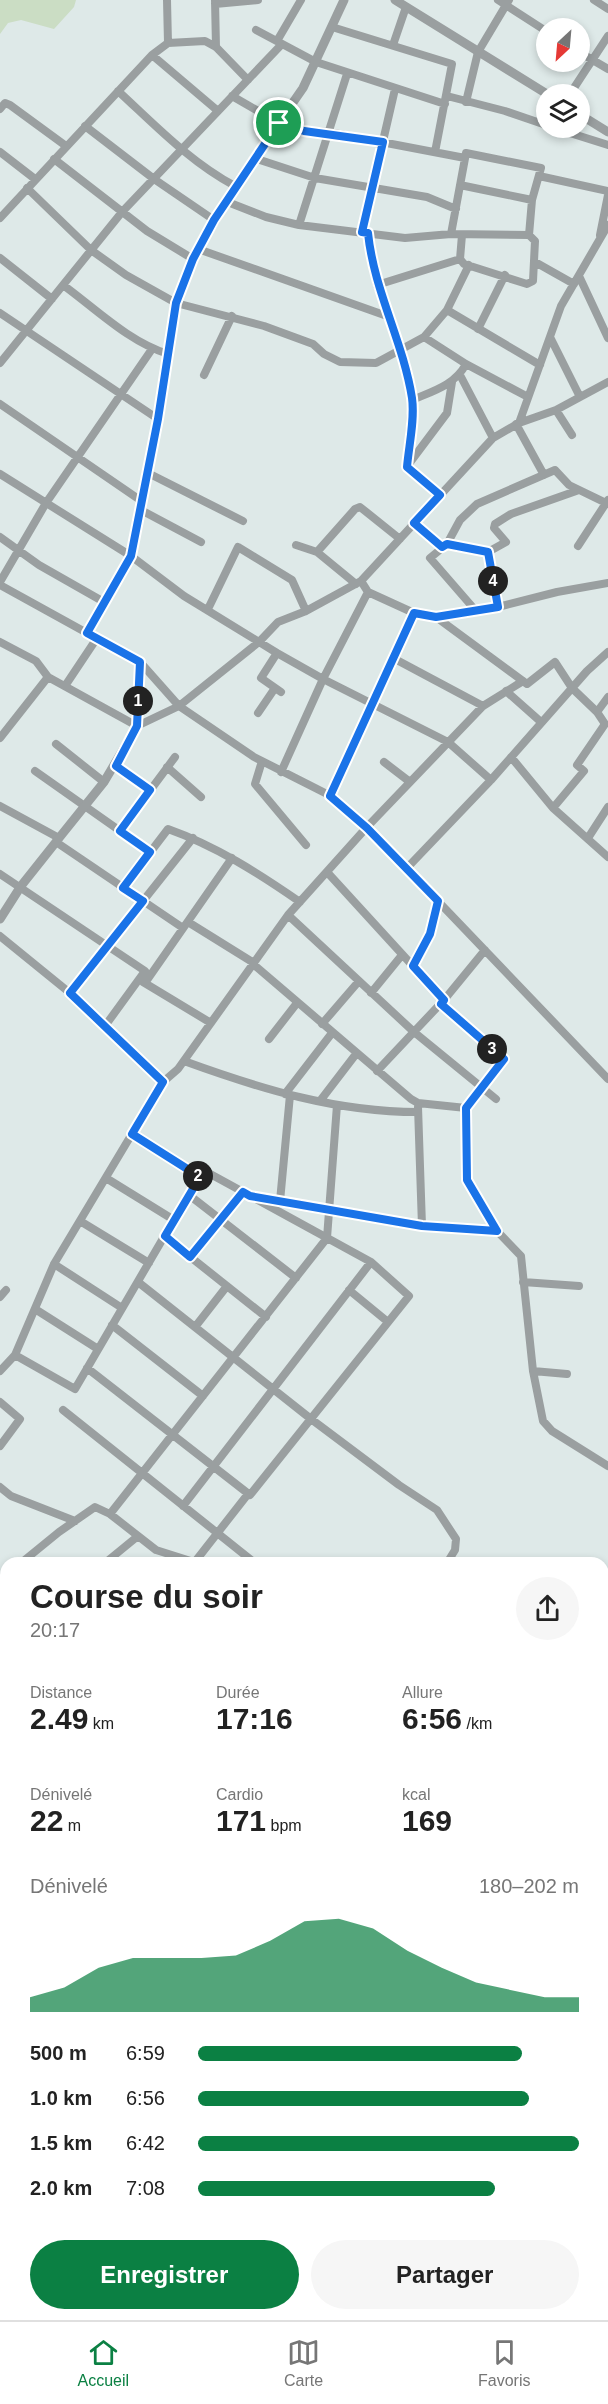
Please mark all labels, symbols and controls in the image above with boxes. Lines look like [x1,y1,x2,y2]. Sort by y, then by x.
north arrow [536,18,590,72]
map controls [536,18,590,138]
button: layers [536,84,590,138]
pin [253,97,304,148]
icon: arrive [262,106,295,139]
pin: 4 [478,566,508,596]
text: 4 [489,572,497,589]
pin: 1 [123,686,153,716]
text: 1 [134,692,142,709]
pin: 3 [477,1034,507,1064]
text: 3 [488,1040,496,1057]
pin: 2 [183,1161,213,1191]
text: 2 [194,1167,202,1184]
button: share [516,1577,579,1640]
text: Course du soir [30,1578,263,1615]
text: 20:17 [30,1619,80,1641]
text: Distance [30,1684,92,1701]
text: Durée [216,1684,260,1701]
text: Allure [402,1684,443,1701]
text: 2.49 [30,1702,88,1735]
text: 17:16 [216,1702,293,1735]
text: 6:56 [402,1702,462,1735]
text: km [88,1715,114,1732]
text: /km [462,1715,492,1732]
text: Dénivelé [30,1786,92,1803]
text: Cardio [216,1786,263,1803]
text: kcal [402,1786,430,1803]
text: 22 [30,1804,63,1837]
text: 171 [216,1804,266,1837]
text: 169 [402,1804,452,1837]
text: m [63,1817,81,1834]
text: bpm [266,1817,302,1834]
text: Dénivelé [30,1875,108,1897]
text: 180–202 m [479,1875,579,1897]
text: 500 m [30,2042,87,2064]
text: 6:59 [126,2042,165,2064]
text: 1.0 km [30,2087,92,2109]
text: 6:56 [126,2087,165,2109]
text: 1.5 km [30,2132,92,2154]
text: 6:42 [126,2132,165,2154]
text: 2.0 km [30,2177,92,2199]
text: 7:08 [126,2177,165,2199]
button: Enregistrer [30,2240,299,2309]
button: Partager [311,2240,579,2309]
tab: Accueil [77,2336,129,2390]
tab: Carte [284,2336,323,2390]
tab: Favoris [478,2336,531,2390]

